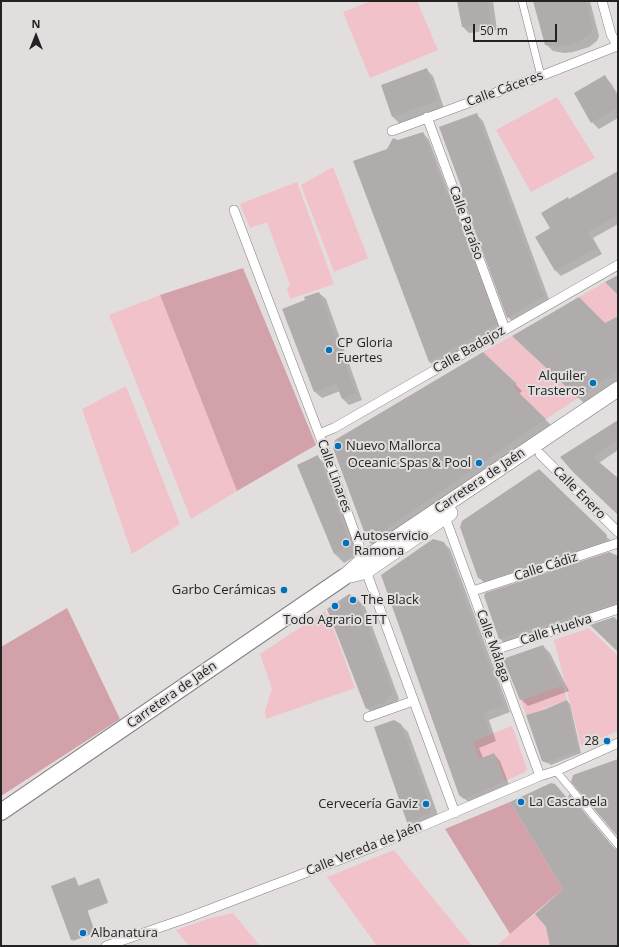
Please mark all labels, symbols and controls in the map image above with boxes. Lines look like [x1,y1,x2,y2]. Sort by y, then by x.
north arrow [16,16,56,56]
text: N [32,16,40,31]
scale bar [475,16,559,42]
text: 50 m [480,22,508,39]
street label: Calle Cáceres [465,68,545,110]
street label: Calle Paraíso [445,184,487,262]
street label: Calle Badajoz [430,323,508,377]
place label: CP Gloria Fuertes [337,335,393,366]
marker: CP Gloria Fuertes [324,345,334,355]
place label: Alquiler Trasteros [528,368,585,399]
marker: Alquiler Trasteros [588,378,598,388]
street label: Calle Linares [314,437,354,515]
place label: Nuevo Mallorca [346,438,441,454]
marker: Nuevo Mallorca [333,441,343,451]
street label: Carretera de Jaén [432,445,528,517]
place label: Oceanic Spas & Pool [348,455,471,471]
marker: Oceanic Spas & Pool [474,458,484,468]
street label: Calle Enero [549,463,609,523]
place label: Autoservicio Ramona [354,528,429,559]
marker: Autoservicio Ramona [341,538,351,548]
street label: Calle Cádiz [512,549,580,585]
place label: Garbo Cerámicas [172,582,276,598]
marker: Garbo Cerámicas [279,585,289,595]
place label: The Black [361,592,419,608]
marker: The Black [348,595,358,605]
marker: Todo Agrario ETT [330,601,340,611]
street label: Calle Málaga [473,607,513,685]
street label: Calle Huelva [518,611,594,649]
place label: Todo Agrario ETT [283,612,387,628]
street label: Carretera de Jaén [124,658,220,732]
place label: 28 [584,733,599,749]
marker: 28 [602,736,612,746]
place label: La Cascabela [529,794,607,810]
place label: Cervecería Gaviz [318,796,418,812]
marker: La Cascabela [516,797,526,807]
marker: Cervecería Gaviz [421,799,431,809]
street label: Calle Vereda de Jaén [304,819,424,879]
place label: Albanatura [91,925,158,941]
marker: Albanatura [78,928,88,938]

